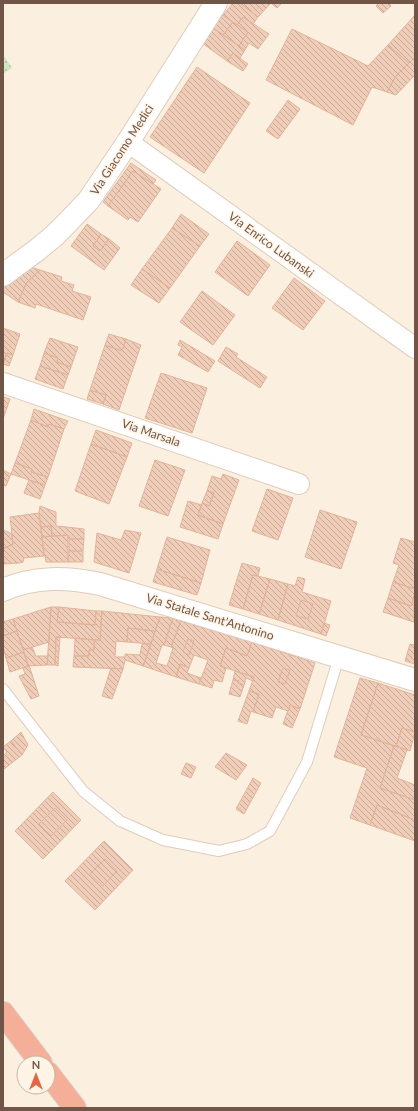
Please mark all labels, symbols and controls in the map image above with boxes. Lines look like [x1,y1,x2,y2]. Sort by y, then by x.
street label: Via Giacomo Medici [87,101,157,198]
street label: Via Enrico Lubanski [225,208,317,281]
street label: Via Marsala [120,415,183,450]
street label: Via Statale Sant'Antonino [144,590,276,643]
north arrow [16,1055,56,1095]
text: N [32,1058,40,1071]

